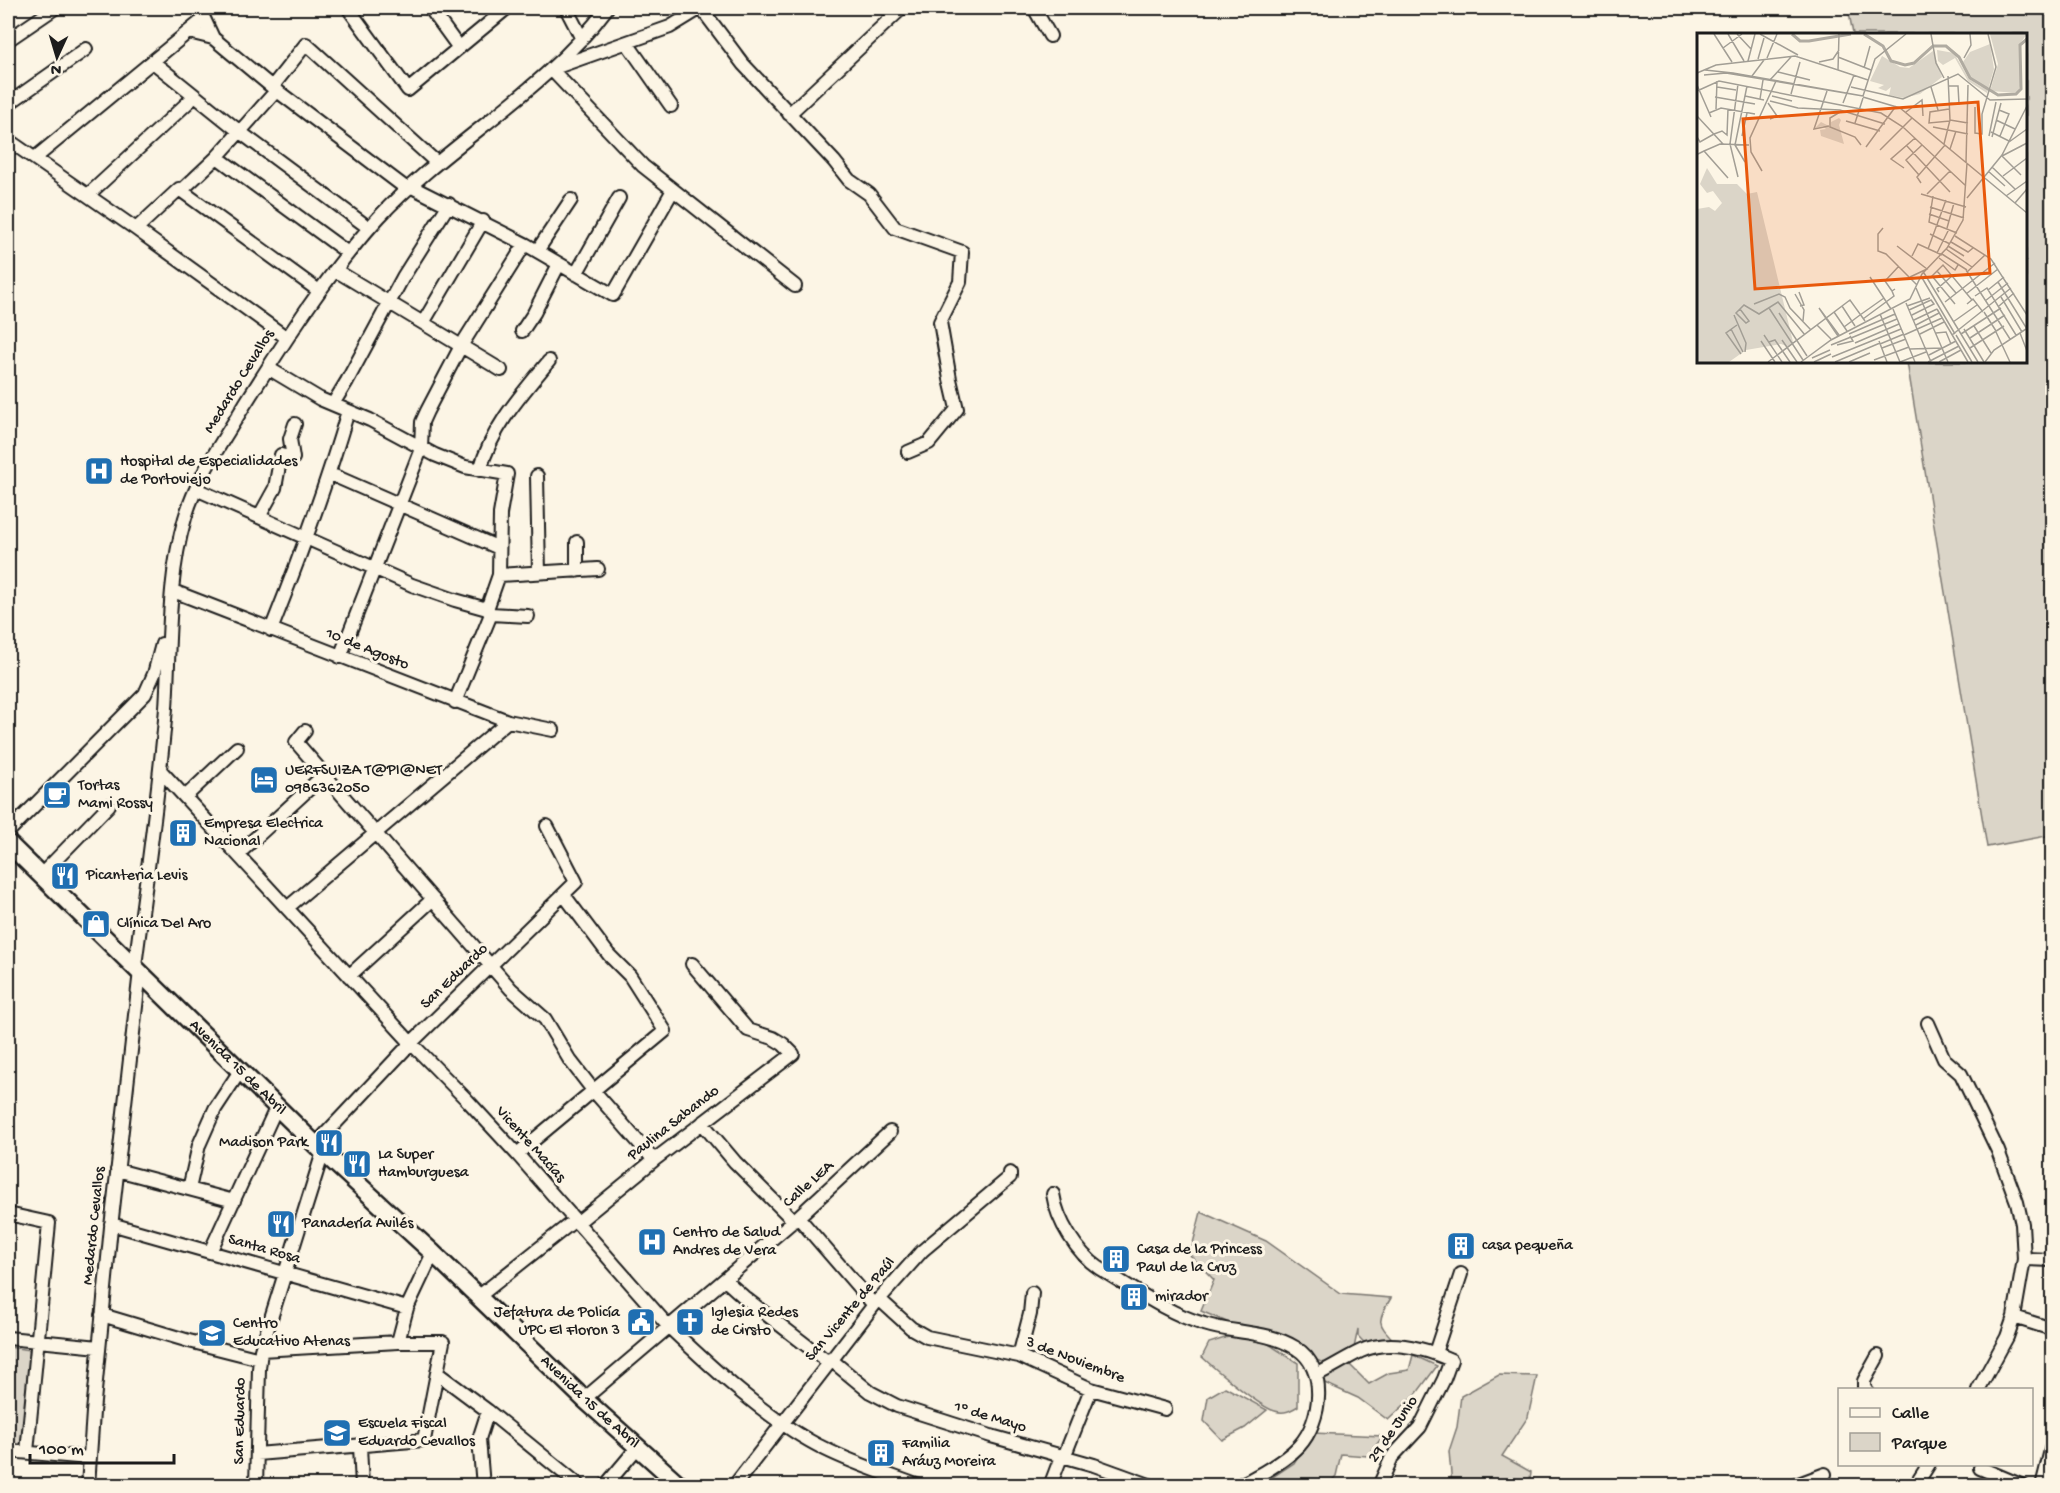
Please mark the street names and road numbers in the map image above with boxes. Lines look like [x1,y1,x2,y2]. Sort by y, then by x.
street label: Medardo Cevallos [200,326,280,437]
street label: 10 de Agosto [322,624,412,675]
street label: San Eduardo [417,940,493,1014]
street label: Avenida 15 de Abril [185,1016,290,1120]
street label: Paulina Sabando [623,1082,724,1166]
street label: Vicente Macías [490,1102,570,1188]
street label: Calle LEA [780,1156,840,1213]
street label: Medardo Cevallos [79,1165,111,1286]
street label: Santa Rosa [226,1231,304,1270]
street label: San Vicente de Paúl [802,1254,900,1366]
street label: 3 de Noviembre [1022,1333,1128,1389]
street label: Avenida 15 de Abril [536,1352,643,1453]
street label: San Eduardo [231,1377,251,1465]
street label: 29 de Junio [1365,1393,1423,1467]
street label: 1º de Mayo [951,1398,1029,1438]

